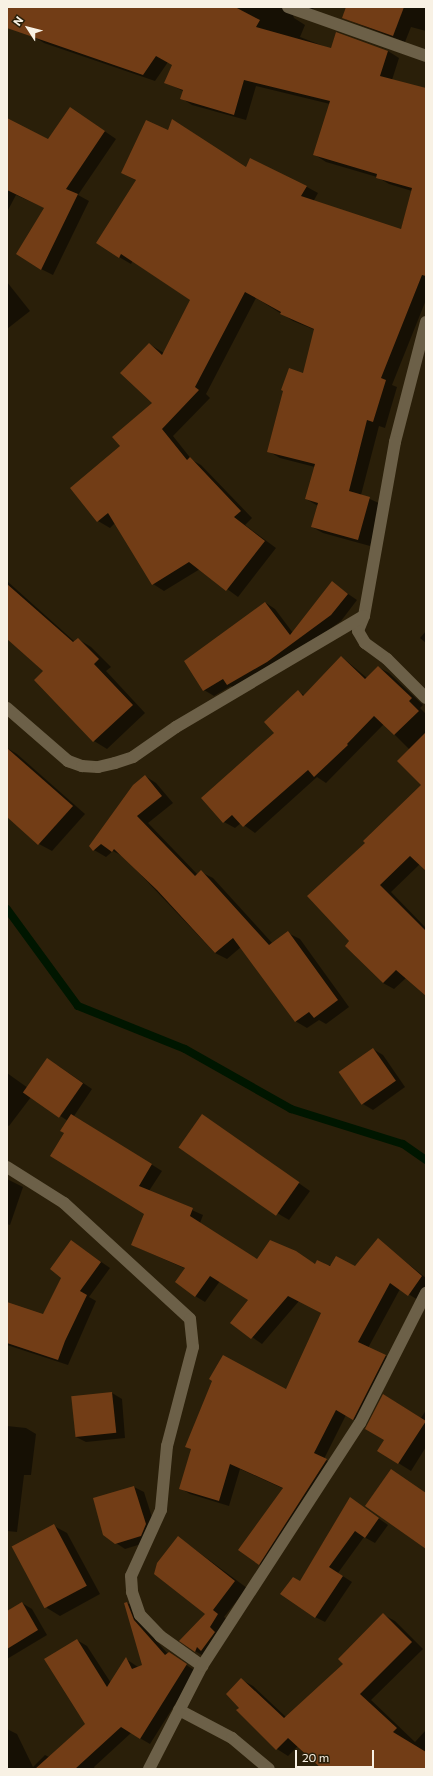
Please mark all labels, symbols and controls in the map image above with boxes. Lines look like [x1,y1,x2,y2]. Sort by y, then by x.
north arrow [8,8,48,48]
text: N [10,13,26,28]
scale bar [297,1742,376,1768]
text: 20 m [302,1750,329,1764]

